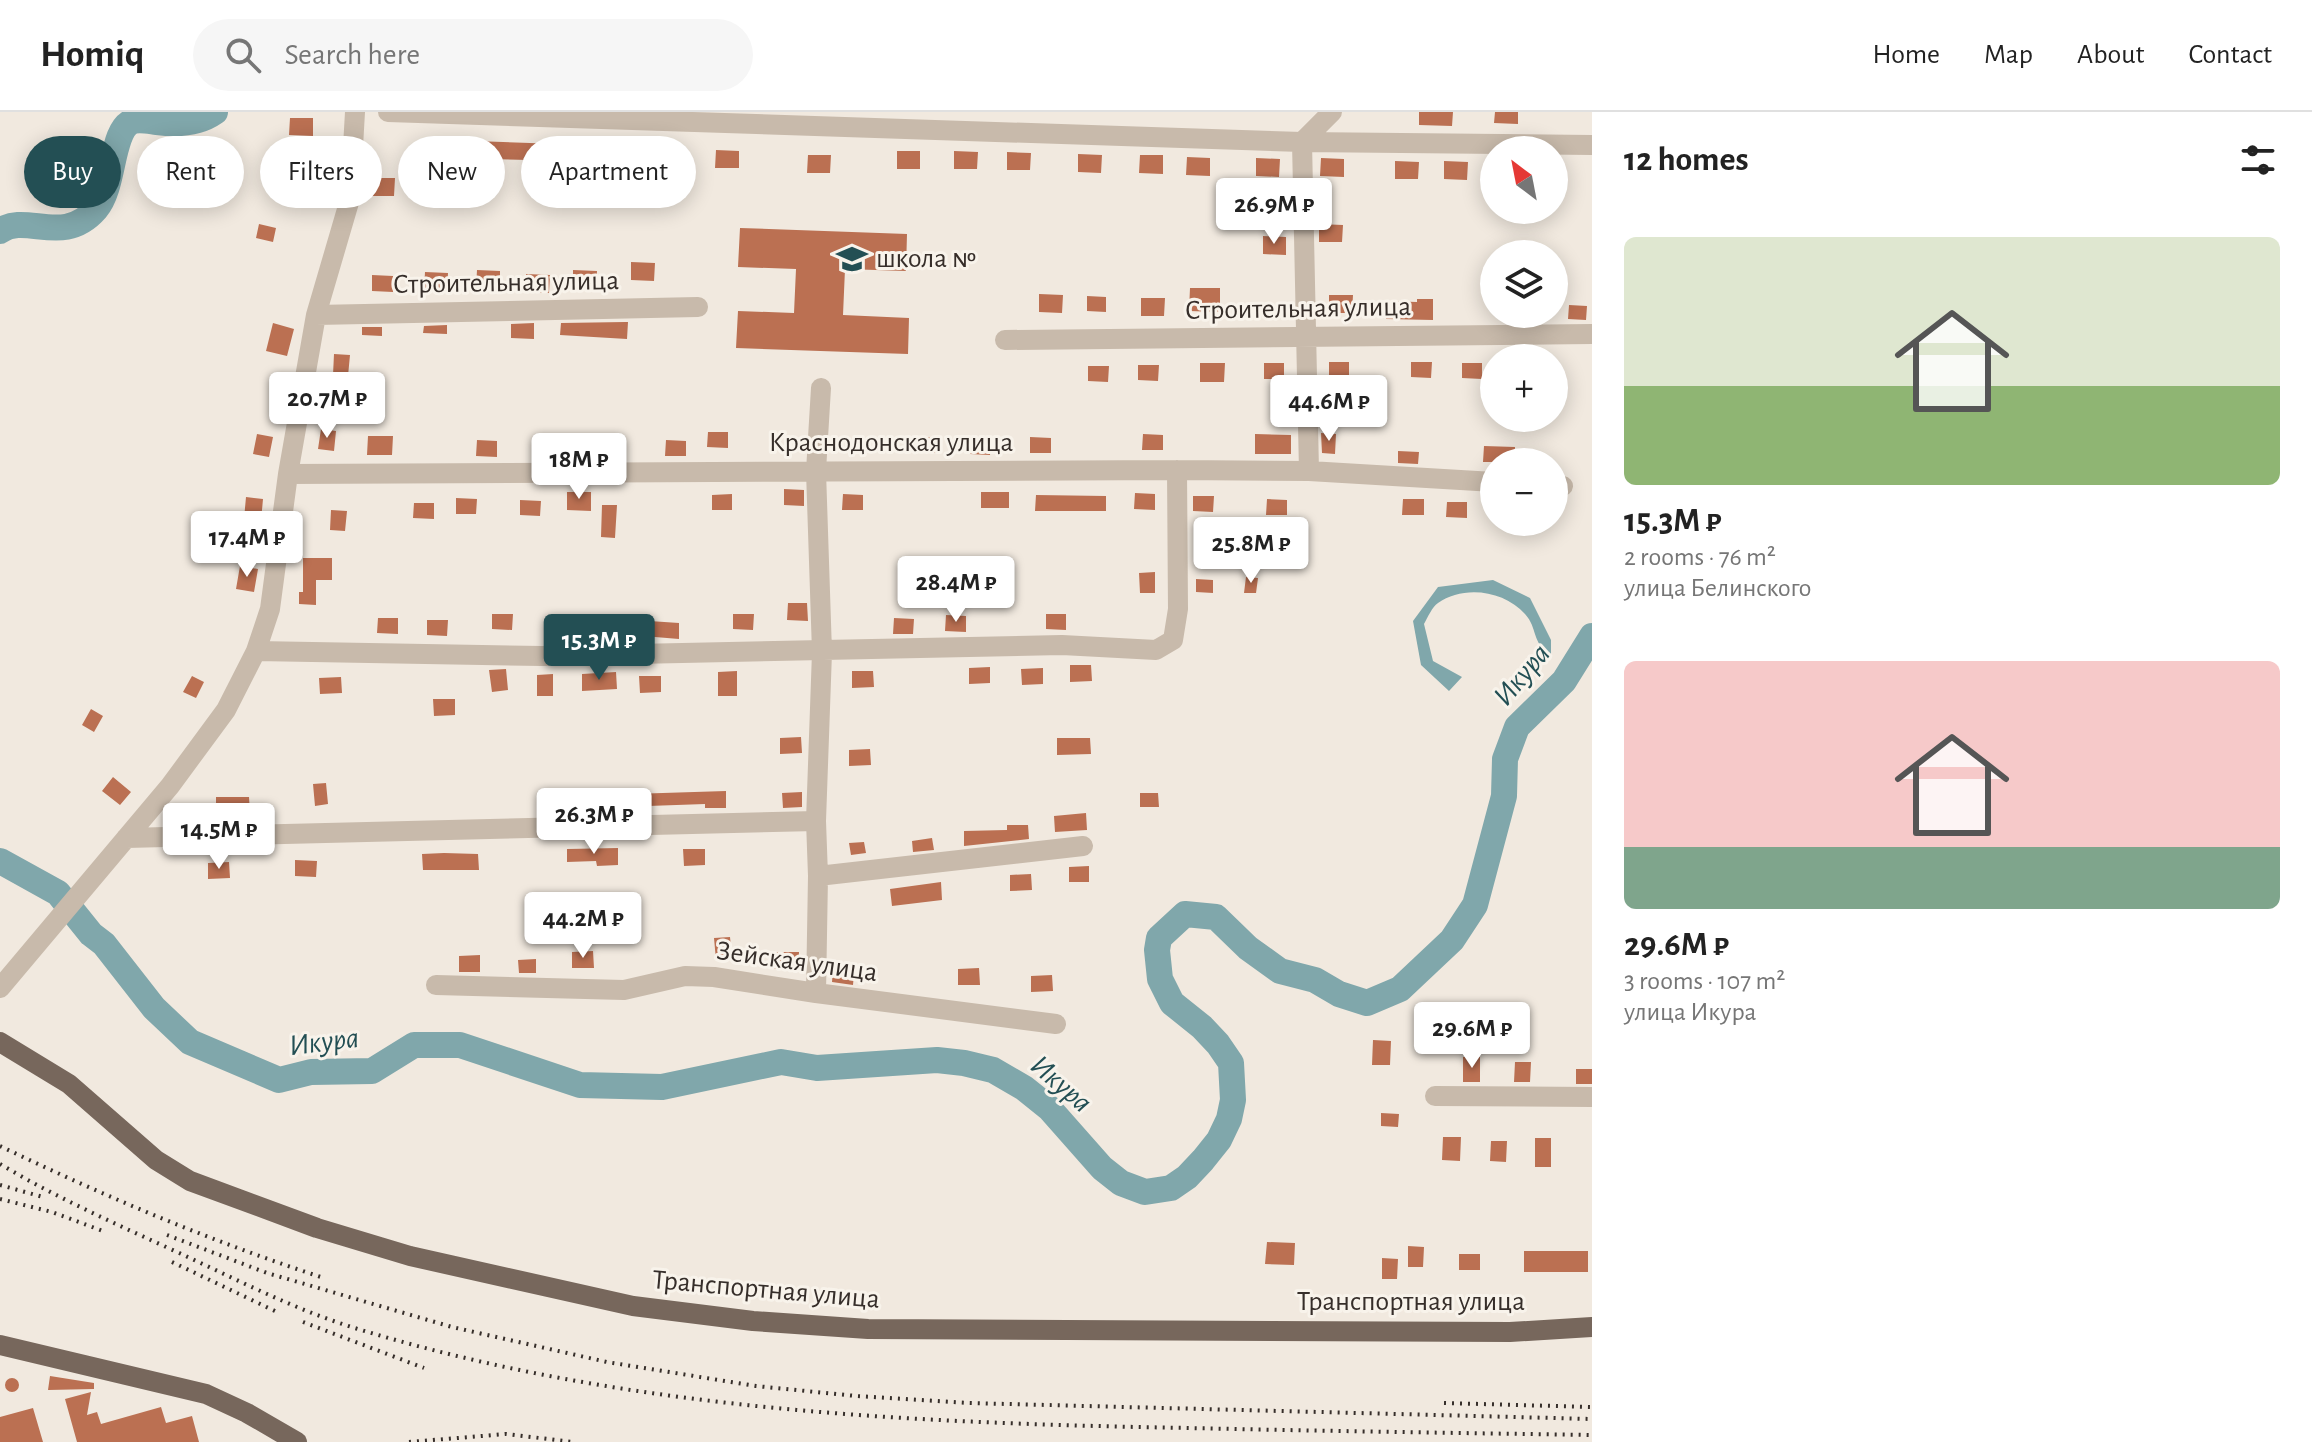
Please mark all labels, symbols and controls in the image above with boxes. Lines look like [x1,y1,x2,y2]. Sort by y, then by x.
search box [193,19,753,91]
icon: search [221,33,265,77]
text: Homiq [40,36,145,74]
text: Search here [285,40,420,70]
text: Home [1873,41,1940,69]
text: Map [1984,41,2033,69]
text: About [2077,41,2145,69]
text: Contact [2189,41,2272,69]
chip: Buy [24,136,121,208]
chip: Rent [137,136,244,208]
chip: Filters [260,136,382,208]
chip: New [398,136,505,208]
chip: Apartment [521,136,696,208]
north arrow [1480,136,1568,224]
map controls [1480,136,1568,536]
icon: filters [2236,138,2280,182]
text: 12 homes [1624,143,1749,177]
pin: 26.9M ₽ [1200,178,1348,246]
text: 26.9M ₽ [1234,191,1314,217]
button: layers [1480,240,1568,328]
school or university icon: школа № [835,242,869,276]
place label: школа № [876,245,976,273]
street label: Строительная улица [393,267,619,299]
icon: home [1880,289,2024,433]
street label: Строительная улица [1185,293,1411,325]
button: + [1480,344,1568,432]
pin: 20.7M ₽ [253,372,401,440]
pin: 44.6M ₽ [1255,375,1403,443]
text: 20.7M ₽ [287,385,367,411]
text: 44.6M ₽ [1288,388,1370,414]
street label: Краснодонская улица [769,429,1014,457]
pin: 18M ₽ [523,433,635,501]
text: 18M ₽ [550,446,609,472]
button: − [1480,448,1568,536]
text: 15.3M ₽ [1624,504,1722,538]
pin: 17.4M ₽ [173,511,321,579]
pin: 25.8M ₽ [1177,517,1325,585]
text: 17.4M ₽ [209,524,285,550]
text: 25.8M ₽ [1211,530,1291,556]
text: 2 rooms · 76 m² [1624,544,1776,570]
pin: 28.4M ₽ [882,556,1030,624]
text: 28.4M ₽ [916,569,996,595]
text: улица Белинского [1624,575,1811,601]
pin: 15.3M ₽ [525,614,673,682]
text: 15.3M ₽ [562,627,636,653]
water label: Икура [1488,639,1556,711]
icon: home [1880,713,2024,857]
pin: 26.3M ₽ [520,788,668,856]
text: 26.3M ₽ [555,801,633,827]
pin: 14.5M ₽ [145,803,293,871]
text: 14.5M ₽ [181,816,257,842]
pin: 44.2M ₽ [509,892,657,960]
text: 44.2M ₽ [542,905,624,931]
text: 29.6M ₽ [1624,928,1729,962]
street label: Зейская улица [715,937,879,987]
text: 3 rooms · 107 m² [1624,968,1785,994]
text: улица Икура [1624,999,1757,1025]
pin: 29.6M ₽ [1398,1002,1546,1070]
text: 29.6M ₽ [1432,1015,1512,1041]
water label: Икура [288,1023,360,1061]
water label: Икура [1025,1050,1097,1118]
street label: Транспортная улица [651,1266,881,1314]
street label: Транспортная улица [1297,1288,1525,1316]

